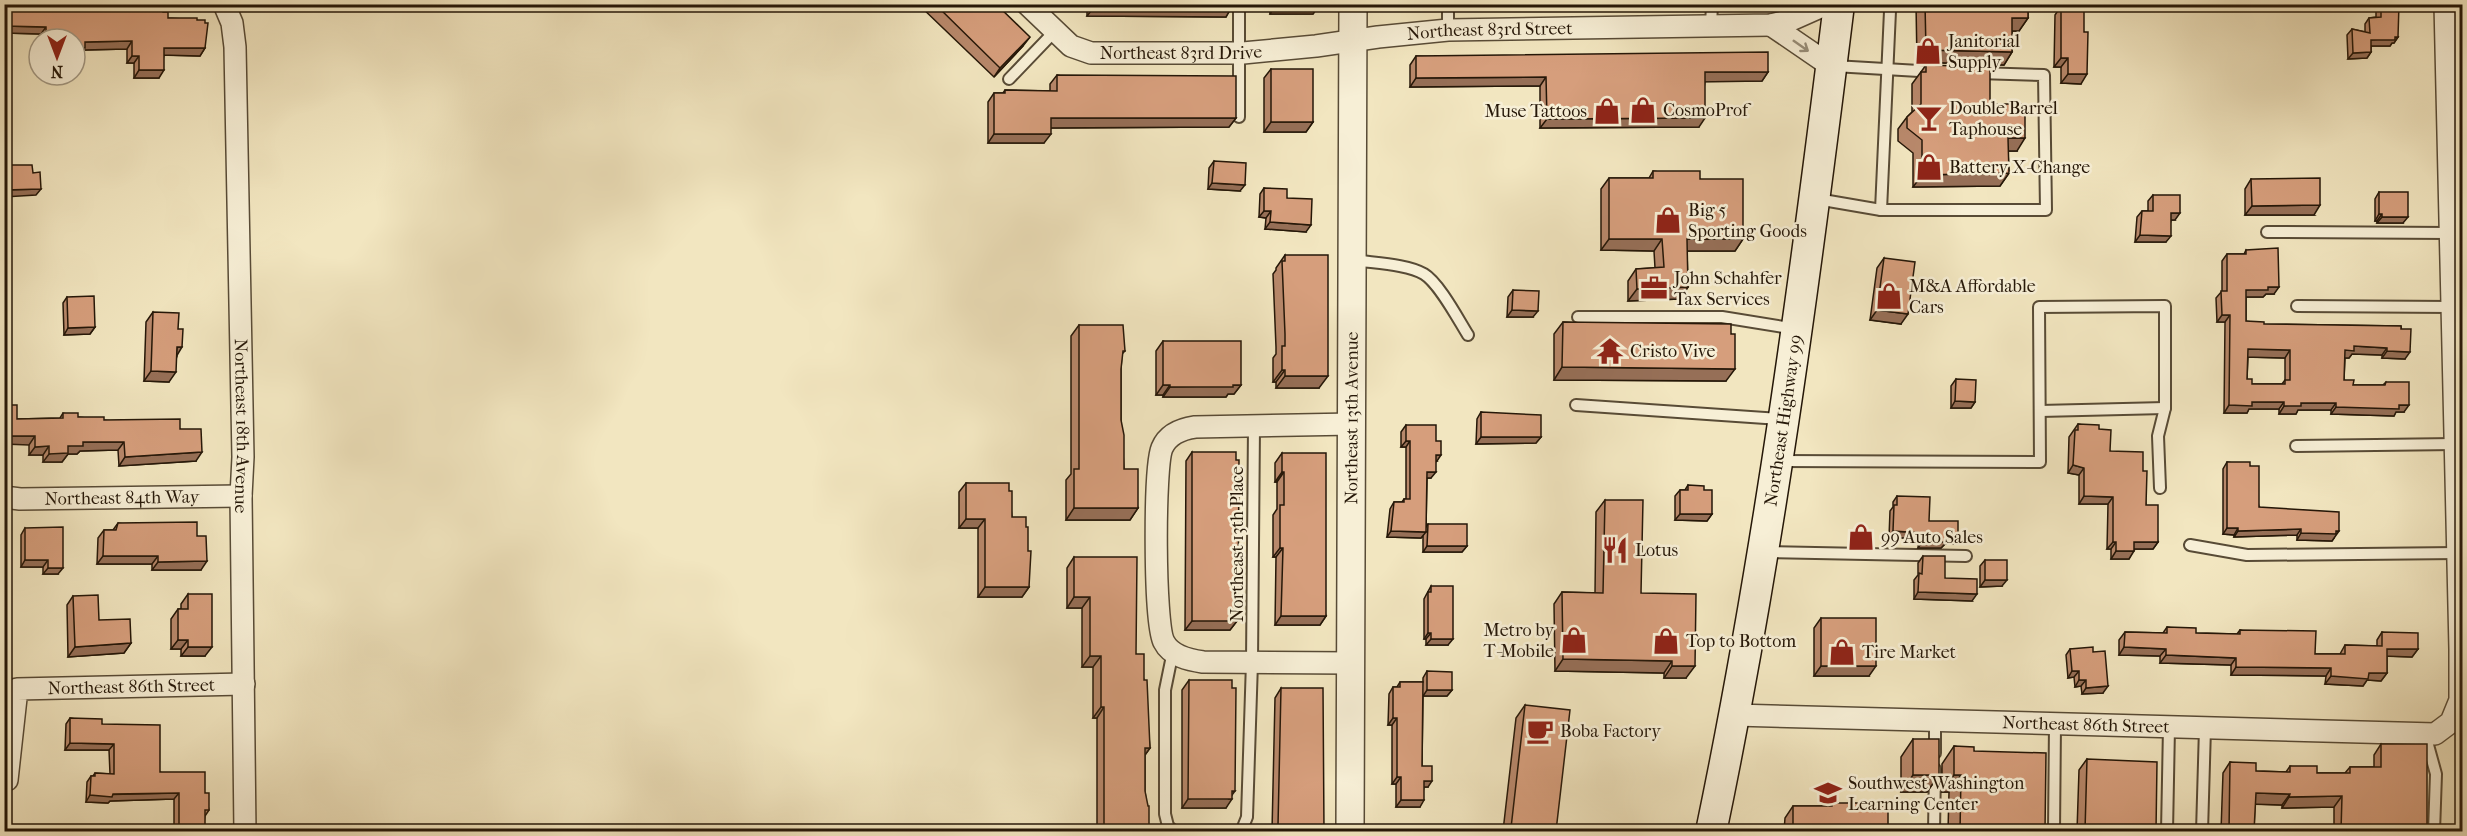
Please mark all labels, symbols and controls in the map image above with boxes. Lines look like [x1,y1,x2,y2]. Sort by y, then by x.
street label: Northeast 83rd Street [1406,18,1573,45]
north arrow [27,27,87,87]
place label: Janitorial Supply [1946,31,2020,73]
shop icon: Janitorial Supply [1913,36,1943,66]
one-way arrow [1793,39,1810,52]
street label: Northeast 83rd Drive [1100,41,1263,64]
text: N [50,62,63,81]
shop icon: CosmoProf [1628,95,1658,125]
shop icon: Muse Tattoos [1592,96,1622,126]
place label: Double Barrel Taphouse [1949,98,2058,140]
place label: CosmoProf [1663,100,1752,121]
place label: Muse Tattoos [1484,101,1587,122]
bar icon: Double Barrel Taphouse [1914,103,1944,133]
shop icon: Battery X-Change [1914,152,1944,182]
place label: Battery X-Change [1949,157,2090,178]
place label: Big 5 Sporting Goods [1688,200,1807,242]
shop icon: Big 5 Sporting Goods [1653,205,1683,235]
place label: John Schahfer Tax Services [1672,268,1782,310]
office icon: John Schahfer Tax Services [1639,273,1669,303]
place label: M&A Affordable Cars [1909,276,2036,318]
shop icon: M&A Affordable Cars [1874,281,1904,311]
street label: Northeast 13th Avenue [1341,331,1363,505]
street label: Northeast Highway 99 [1760,333,1807,508]
temple icon: Cristo Vive [1595,336,1625,366]
street label: Northeast 18th Avenue [230,339,253,514]
place label: Cristo Vive [1630,341,1715,362]
street label: Northeast 13th Place [1227,466,1248,622]
street label: Northeast 84th Way [44,487,201,510]
shop icon: 99 Auto Sales [1846,522,1876,552]
place label: 99 Auto Sales [1881,527,1983,548]
restaurant icon: Lotus [1600,535,1630,565]
place label: Lotus [1635,540,1679,561]
place label: Metro by T-Mobile [1483,620,1555,662]
shop icon: Metro by T-Mobile [1559,625,1589,655]
shop icon: Top to Bottom [1651,626,1681,656]
place label: Top to Bottom [1686,631,1796,652]
shop icon: Tire Market [1827,637,1857,667]
place label: Tire Market [1862,642,1957,663]
street label: Northeast 86th Street [47,675,216,699]
street label: Northeast 86th Street [2002,712,2170,738]
cafe icon: Boba Factory [1525,716,1555,746]
place label: Boba Factory [1560,721,1662,742]
place label: Southwest Washington Learning Center [1848,773,2025,815]
school or university icon: Southwest Washington Learning Center [1813,778,1843,808]

